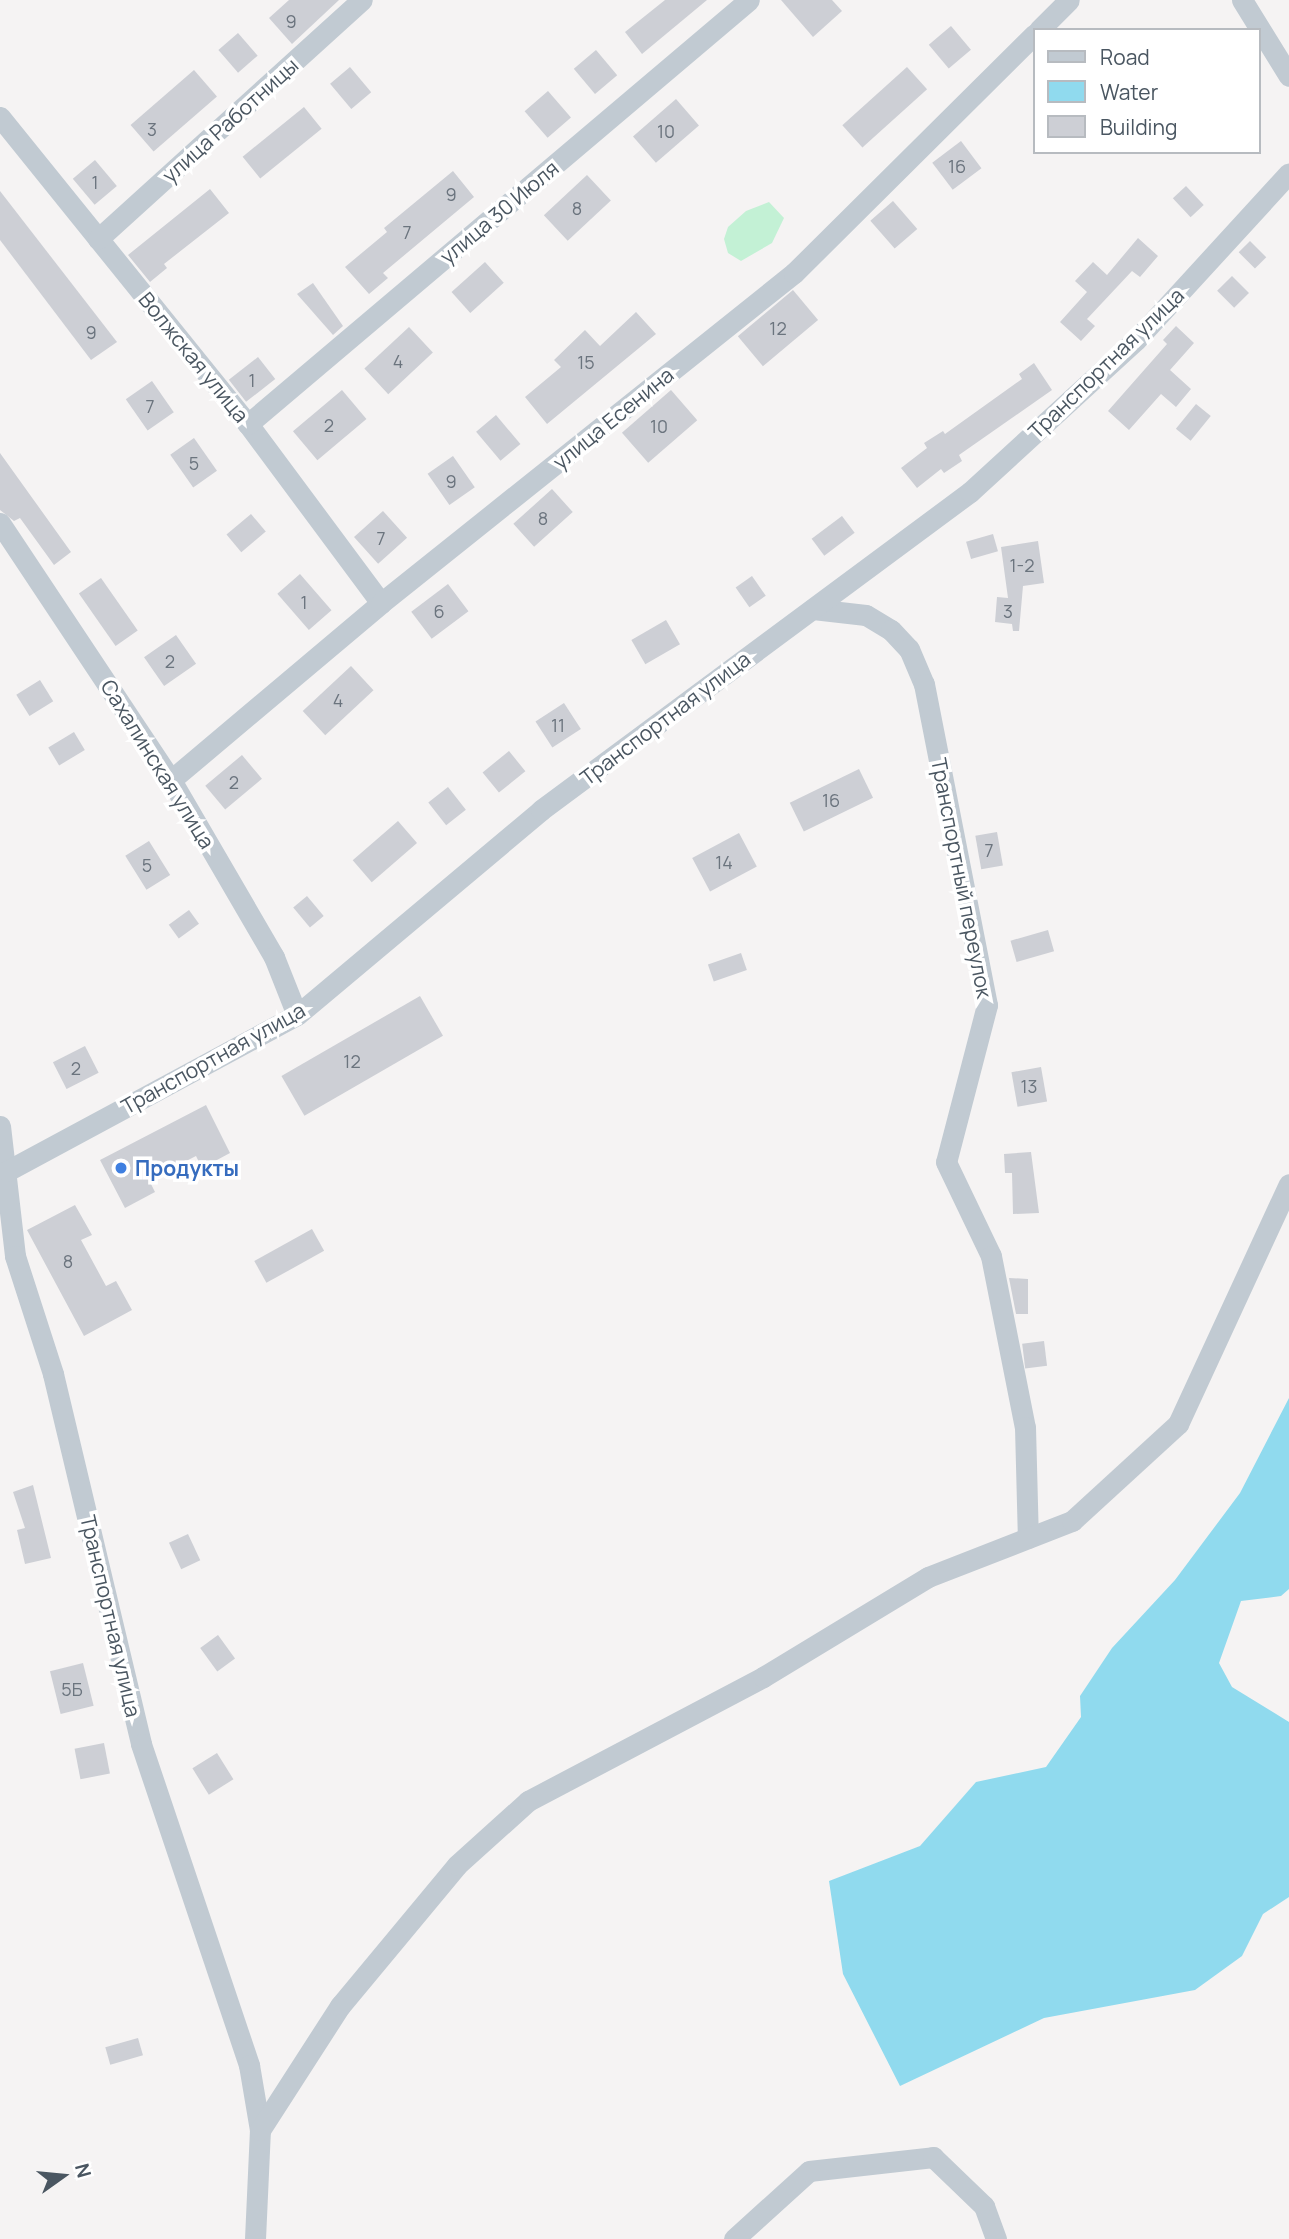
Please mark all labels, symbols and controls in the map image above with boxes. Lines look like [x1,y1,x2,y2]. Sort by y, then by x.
house number: 9 [285,10,297,32]
legend [1034,28,1261,154]
text: Road [1100,43,1150,71]
street label: улица Работницы [157,52,303,188]
text: Water [1100,78,1158,106]
text: Building [1100,113,1177,141]
house number: 3 [147,118,157,140]
house number: 10 [657,120,675,142]
street label: улица 30 Июля [435,155,563,269]
house number: 16 [948,155,966,177]
house number: 1 [91,171,99,193]
house number: 9 [445,183,457,205]
house number: 8 [572,197,582,219]
house number: 7 [402,221,412,243]
street label: Транспортная улица [1023,282,1189,444]
street label: Волжская улица [134,287,254,427]
house number: 12 [769,317,787,339]
house number: 9 [85,321,97,343]
house number: 4 [393,350,403,372]
house number: 15 [577,351,595,373]
street label: улица Есенина [548,362,678,474]
house number: 1 [248,369,256,391]
house number: 7 [145,395,155,417]
house number: 2 [324,414,334,436]
house number: 10 [650,415,668,437]
house number: 5 [189,452,199,474]
house number: 9 [445,470,457,492]
house number: 8 [538,507,548,529]
house number: 7 [376,527,386,549]
house number: 1-2 [1010,554,1034,576]
house number: 1 [300,591,308,613]
house number: 6 [433,600,445,622]
house number: 3 [1003,600,1013,622]
street label: Транспортная улица [575,646,755,790]
house number: 2 [165,650,175,672]
street label: Сахалинская улица [96,675,220,853]
house number: 4 [333,689,343,711]
house number: 11 [551,714,565,736]
street label: Транспортный переулок [926,756,998,1000]
house number: 2 [229,771,239,793]
house number: 16 [822,789,840,811]
house number: 7 [984,839,994,861]
house number: 14 [715,851,733,873]
house number: 5 [142,854,152,876]
street label: Транспортная улица [117,997,309,1119]
house number: 12 [343,1050,361,1072]
house number: 2 [71,1057,81,1079]
house number: 13 [1021,1075,1037,1097]
place label: Продукты [135,1155,239,1181]
marker: Продукты [113,1160,129,1176]
house number: 8 [63,1250,73,1272]
street label: Транспортная улица [76,1513,146,1719]
house number: 5Б [61,1678,83,1700]
north arrow [28,2141,98,2211]
text: N [69,2161,98,2181]

